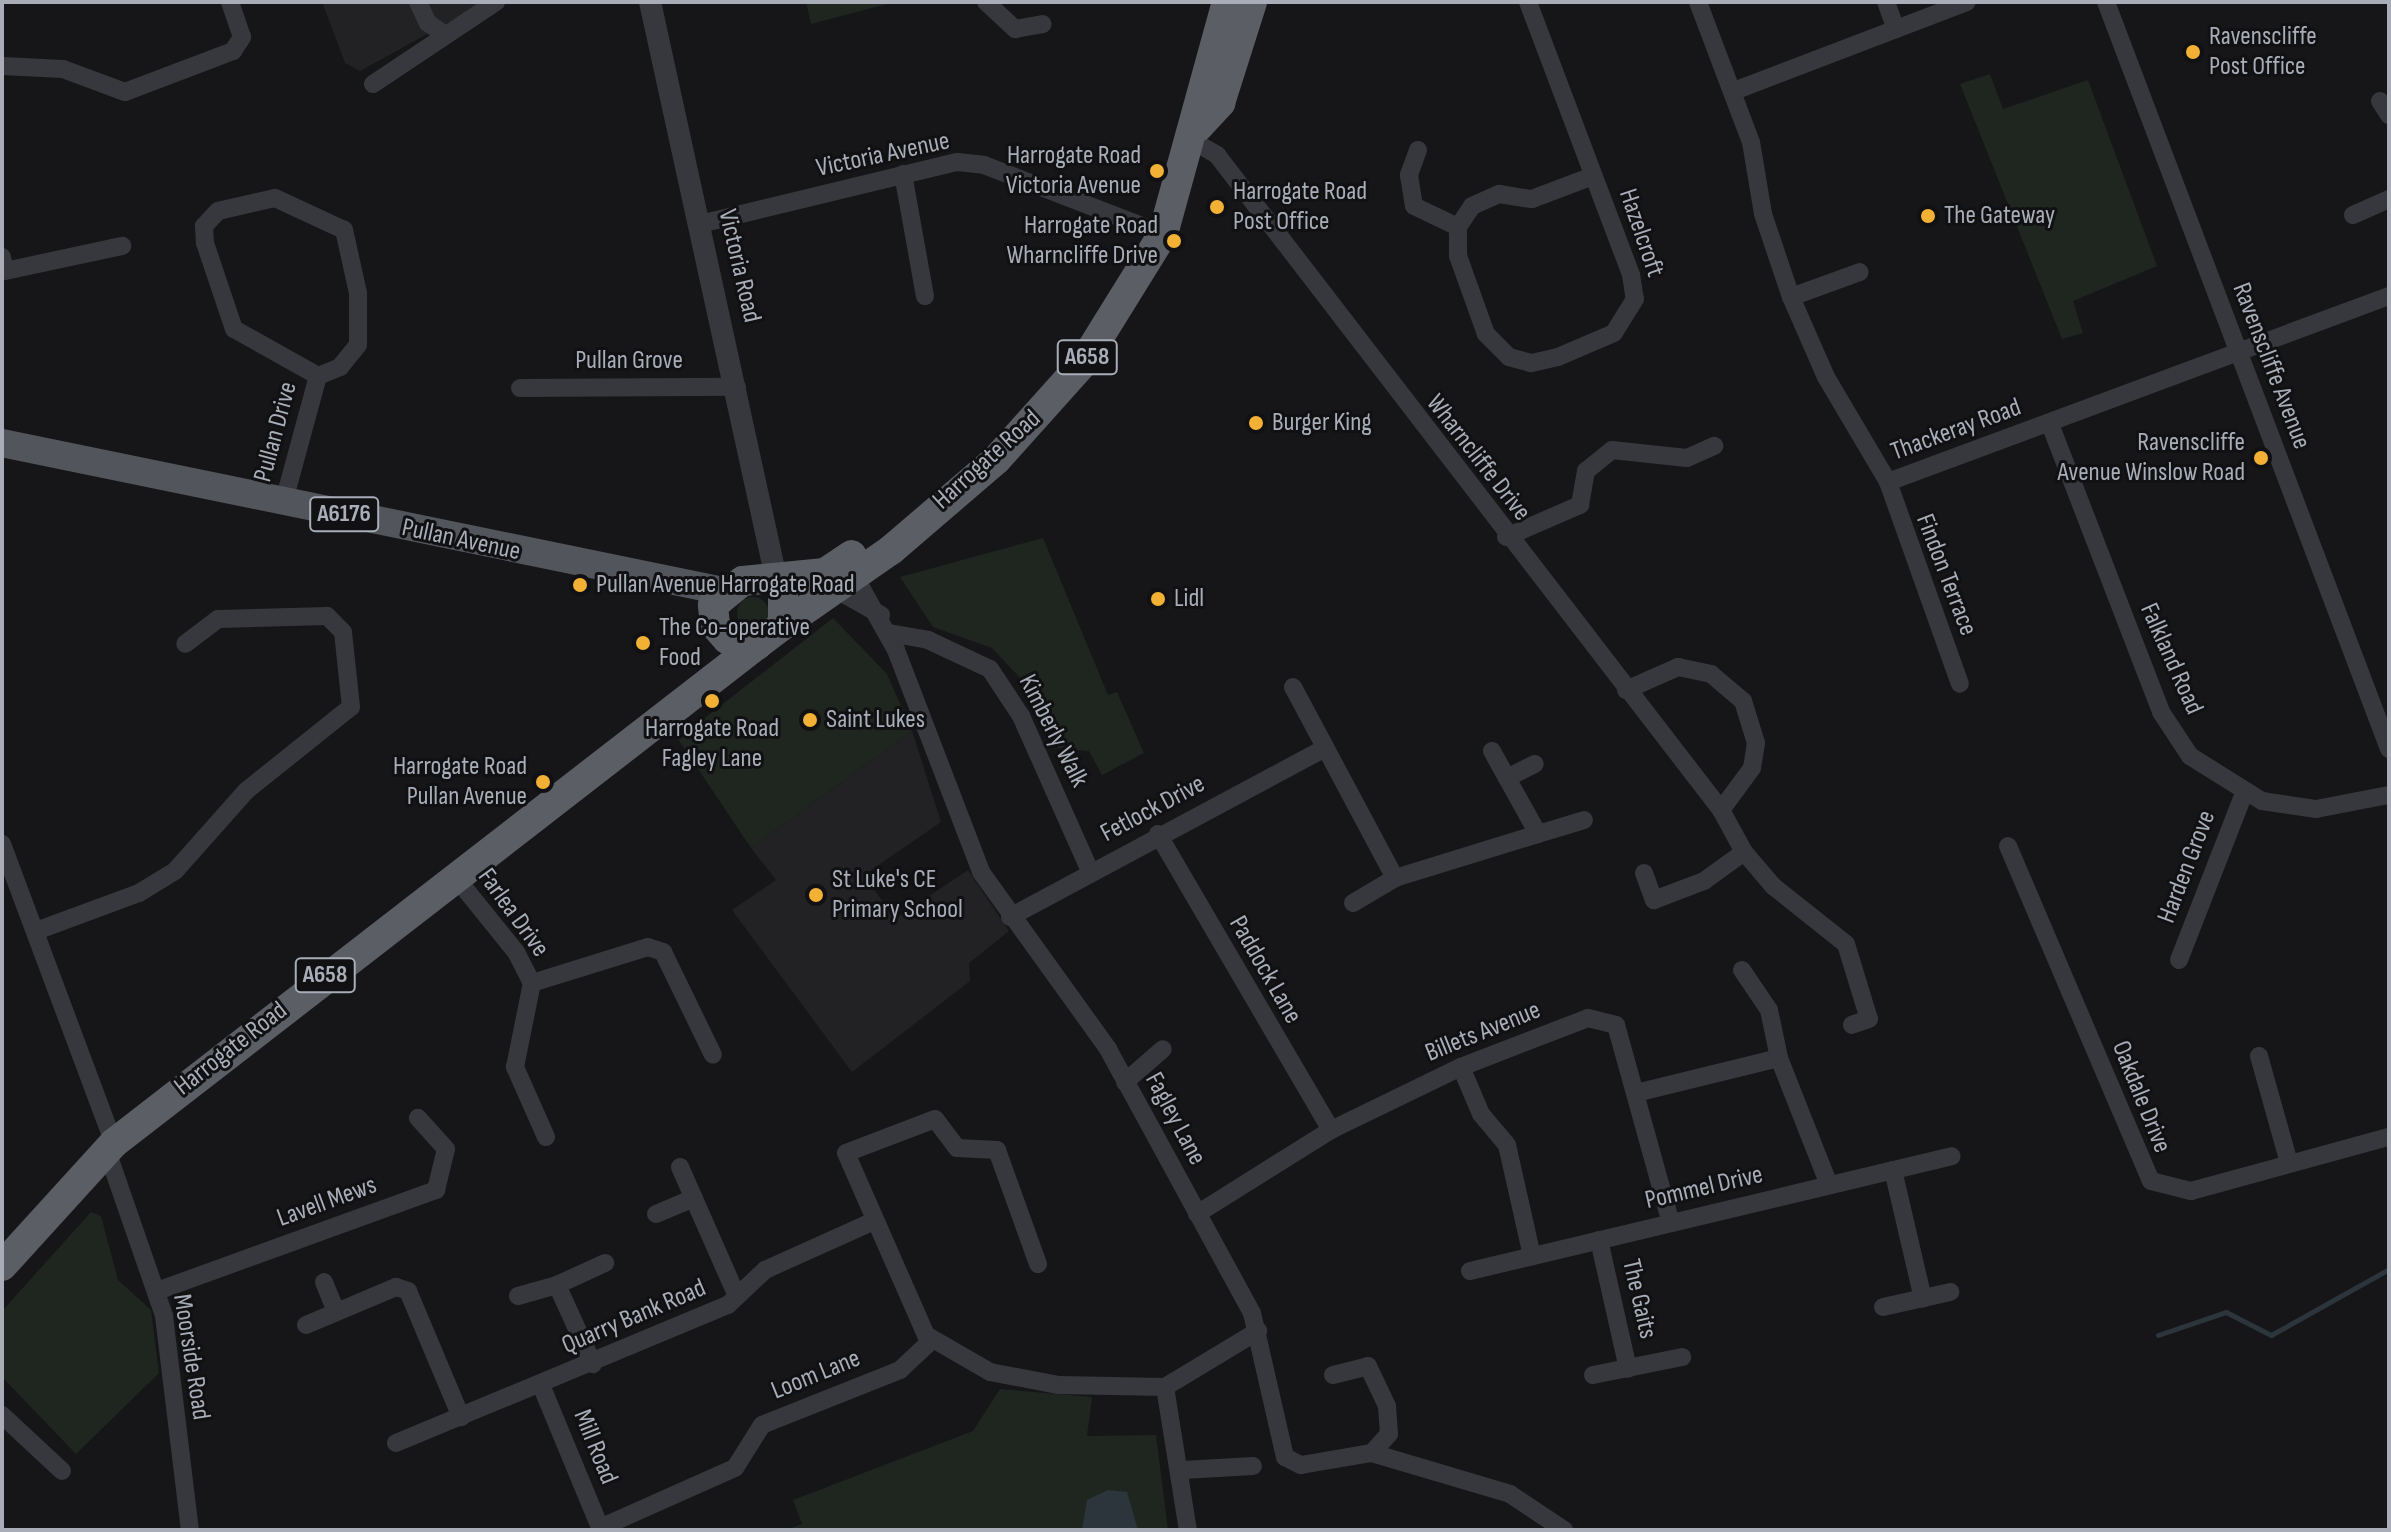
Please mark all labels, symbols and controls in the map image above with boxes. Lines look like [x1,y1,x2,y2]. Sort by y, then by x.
place label: Ravenscliffe Post Office [2209,21,2317,82]
marker: Ravenscliffe Post Office [2184,43,2202,61]
street label: Victoria Avenue [814,126,952,184]
place label: Harrogate Road Victoria Avenue [1006,140,1141,202]
marker: Harrogate Road Victoria Avenue [1148,162,1166,180]
place label: Harrogate Road Post Office [1233,176,1367,238]
street label: Hazelcroft [1611,185,1671,281]
marker: Harrogate Road Post Office [1208,198,1226,216]
place label: The Gateway [1944,200,2055,232]
street label: Victoria Road [711,206,767,326]
marker: The Gateway [1919,207,1937,225]
place label: Harrogate Road Wharncliffe Drive [1006,210,1158,272]
marker: Harrogate Road Wharncliffe Drive [1165,232,1183,250]
street label: Ravenscliffe Avenue [2225,279,2317,453]
road number: A658 [1055,337,1119,377]
street label: Pullan Grove [575,345,683,377]
street label: Pullan Drive [248,379,304,485]
street label: Wharncliffe Drive [1419,389,1537,527]
street label: Thackeray Road [1887,392,2025,468]
street label: Harrogate Road [927,404,1047,516]
place label: Burger King [1272,407,1372,439]
marker: Burger King [1247,414,1265,432]
place label: Ravenscliffe Avenue Winslow Road [2058,427,2245,488]
marker: Ravenscliffe Avenue Winslow Road [2252,449,2270,467]
road number: A6176 [308,494,380,534]
street label: Findon Terrace [1909,510,1983,640]
street label: Pullan Avenue [399,512,523,568]
place label: Pullan Avenue Harrogate Road [596,569,855,601]
marker: Pullan Avenue Harrogate Road [571,576,589,594]
place label: Lidl [1174,583,1204,615]
marker: Lidl [1149,590,1167,608]
street label: Falkland Road [2133,599,2209,719]
place label: The Co-operative Food [659,612,810,674]
marker: The Co-operative Food [634,634,652,652]
street label: Kimberly Walk [1011,670,1095,792]
marker: Harrogate Road Fagley Lane [703,692,721,710]
place label: Saint Lukes [826,704,925,736]
marker: Saint Lukes [801,711,819,729]
place label: Harrogate Road Fagley Lane [645,713,779,774]
place label: Harrogate Road Pullan Avenue [393,751,527,812]
street label: Fetlock Drive [1096,769,1210,849]
marker: Harrogate Road Pullan Avenue [534,773,552,791]
street label: Harden Grove [2151,806,2223,928]
street label: Farlea Drive [470,863,556,963]
place label: St Luke's CE Primary School [832,864,963,926]
marker: St Luke's CE Primary School [807,886,825,904]
street label: Paddock Lane [1222,911,1308,1029]
road number: A658 [293,955,357,995]
street label: Harrogate Road [169,995,293,1103]
street label: Billets Avenue [1421,995,1545,1069]
street label: Oakdale Drive [2104,1037,2178,1157]
street label: Fagley Lane [1138,1067,1212,1171]
street label: Pommel Drive [1642,1159,1766,1217]
street label: Lavell Mews [273,1170,381,1234]
street label: The Gaits [1615,1256,1663,1342]
street label: Quarry Bank Road [557,1273,711,1361]
street label: Moorside Road [166,1292,216,1422]
street label: Loom Lane [767,1343,865,1407]
street label: Mill Road [566,1405,624,1489]

